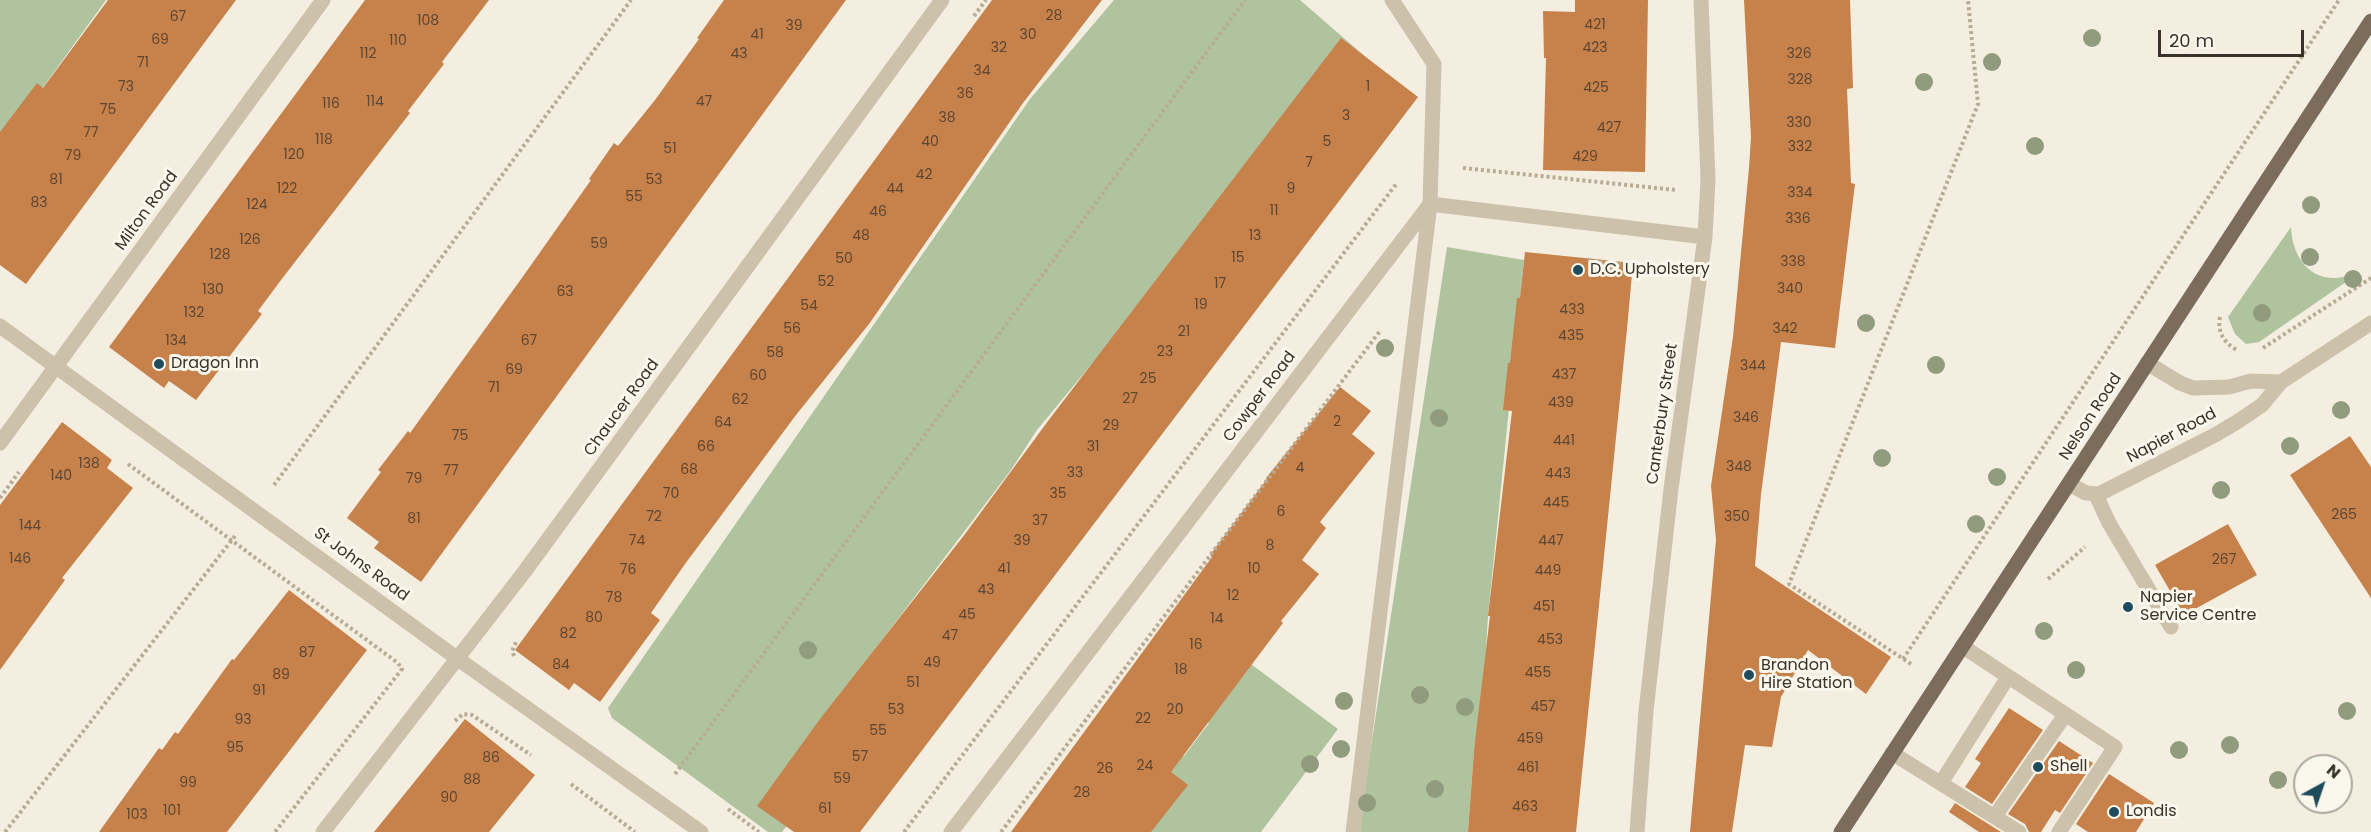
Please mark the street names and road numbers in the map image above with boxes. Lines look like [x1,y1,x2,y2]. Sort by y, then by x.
street label: Milton Road [112,167,182,255]
street label: Canterbury Street [1644,342,1682,486]
street label: Cowper Road [1220,348,1300,446]
street label: Chaucer Road [580,356,664,460]
street label: Nelson Road [2056,370,2126,464]
street label: Napier Road [2124,404,2220,468]
street label: St Johns Road [310,524,412,606]

